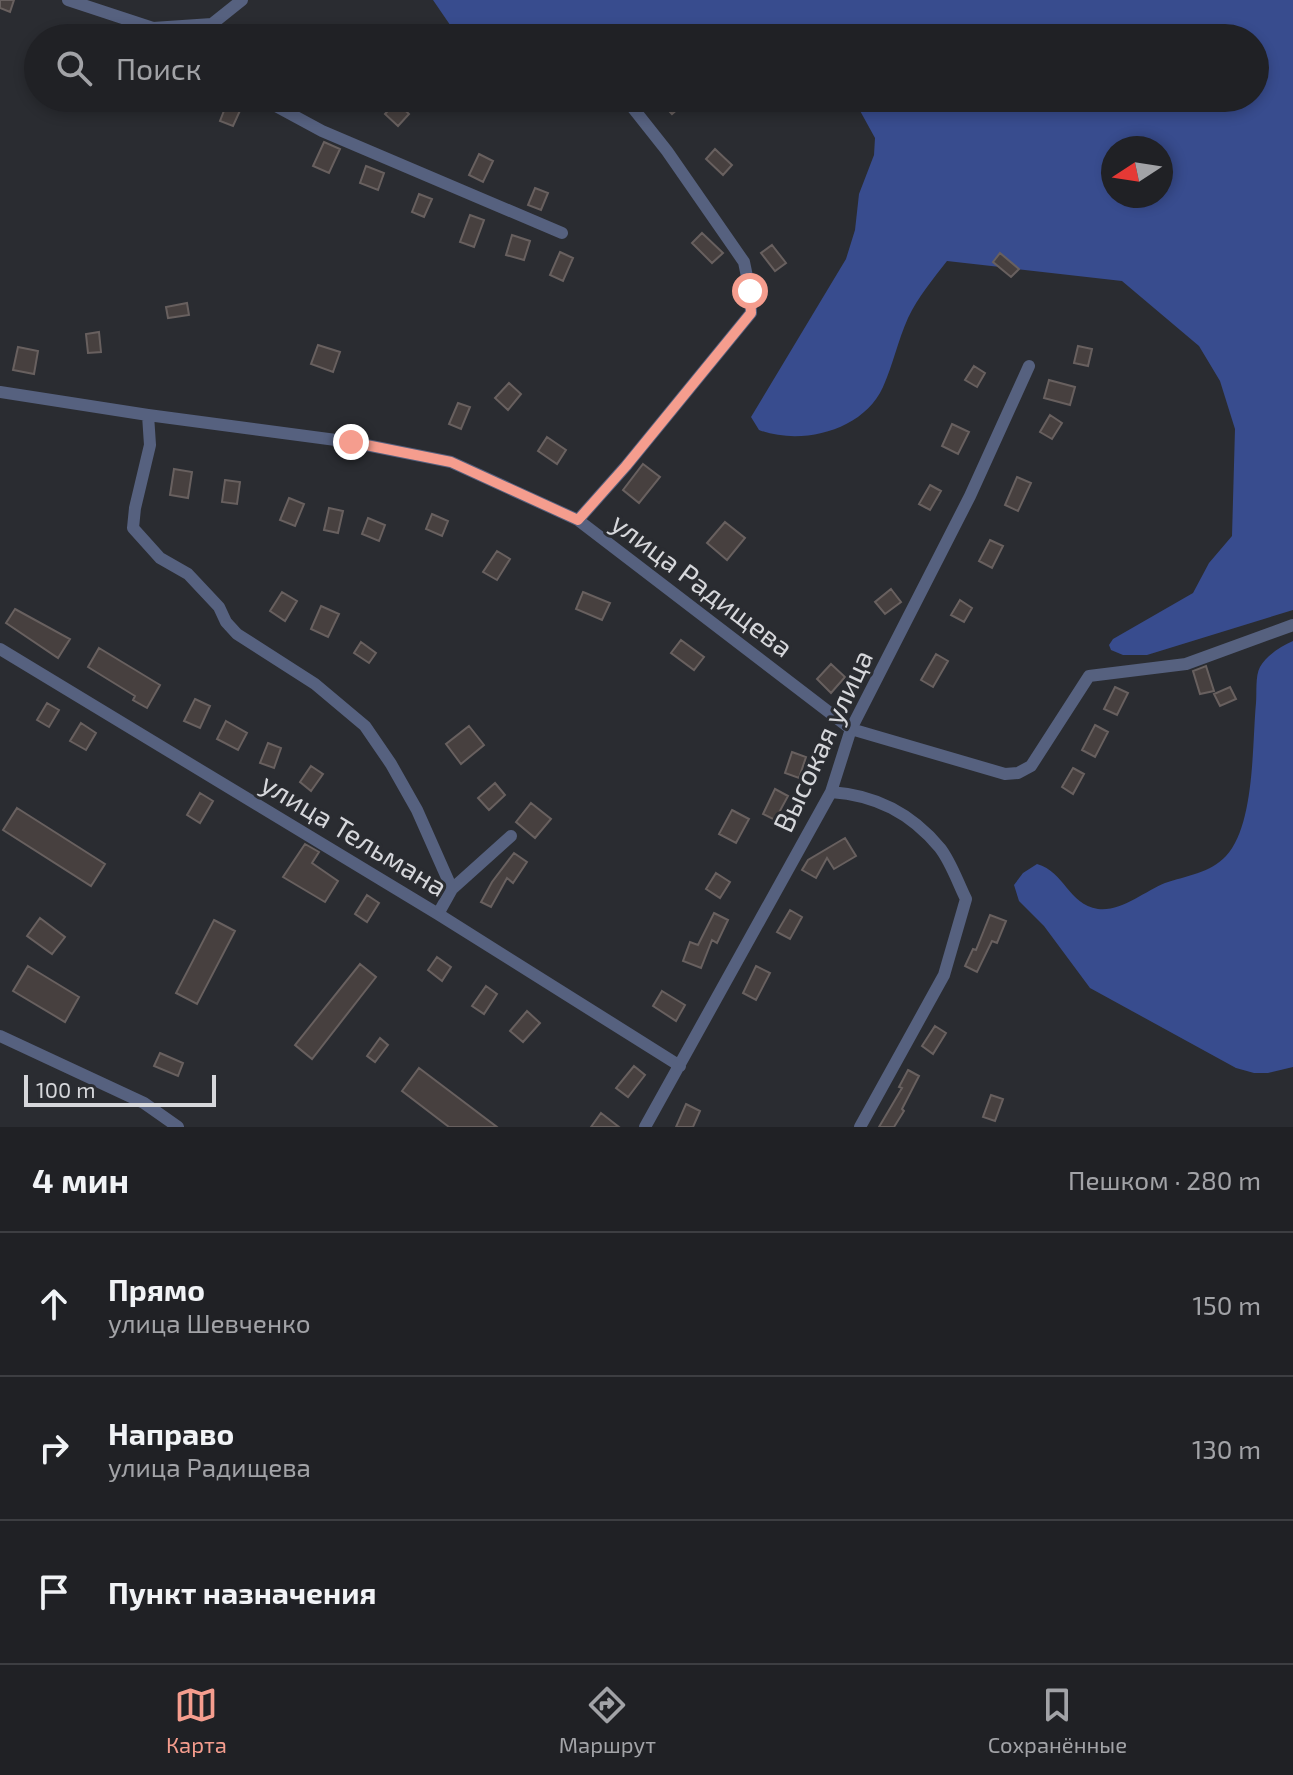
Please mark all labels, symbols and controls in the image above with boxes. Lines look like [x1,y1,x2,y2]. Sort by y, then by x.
search box [24,24,1269,112]
icon: search [52,46,96,90]
text: Поиск [116,50,202,86]
north arrow [1101,136,1173,208]
route start [732,273,768,309]
route end [333,424,369,460]
street label: улица Радищева [605,505,800,664]
street label: Высокая улица [765,644,879,837]
street label: улица Тельмана [255,765,454,903]
scale bar [24,1071,216,1107]
text: 100 m [36,1076,95,1102]
text: 4 мин [32,1159,129,1200]
text: Пешком · 280 m [1068,1164,1261,1195]
text: Прямо [108,1271,205,1307]
icon: ahead [32,1282,76,1326]
text: 150 m [1192,1289,1261,1320]
text: улица Шевченко [108,1307,311,1338]
text: Направо [108,1415,234,1451]
icon: right [32,1426,76,1470]
text: 130 m [1192,1433,1261,1464]
text: улица Радищева [108,1451,311,1482]
icon: arrive [32,1570,76,1614]
text: Пункт назначения [108,1574,376,1610]
tab: Карта [166,1683,227,1757]
tab: Маршрут [559,1683,656,1757]
tab: Сохранённые [988,1683,1127,1757]

